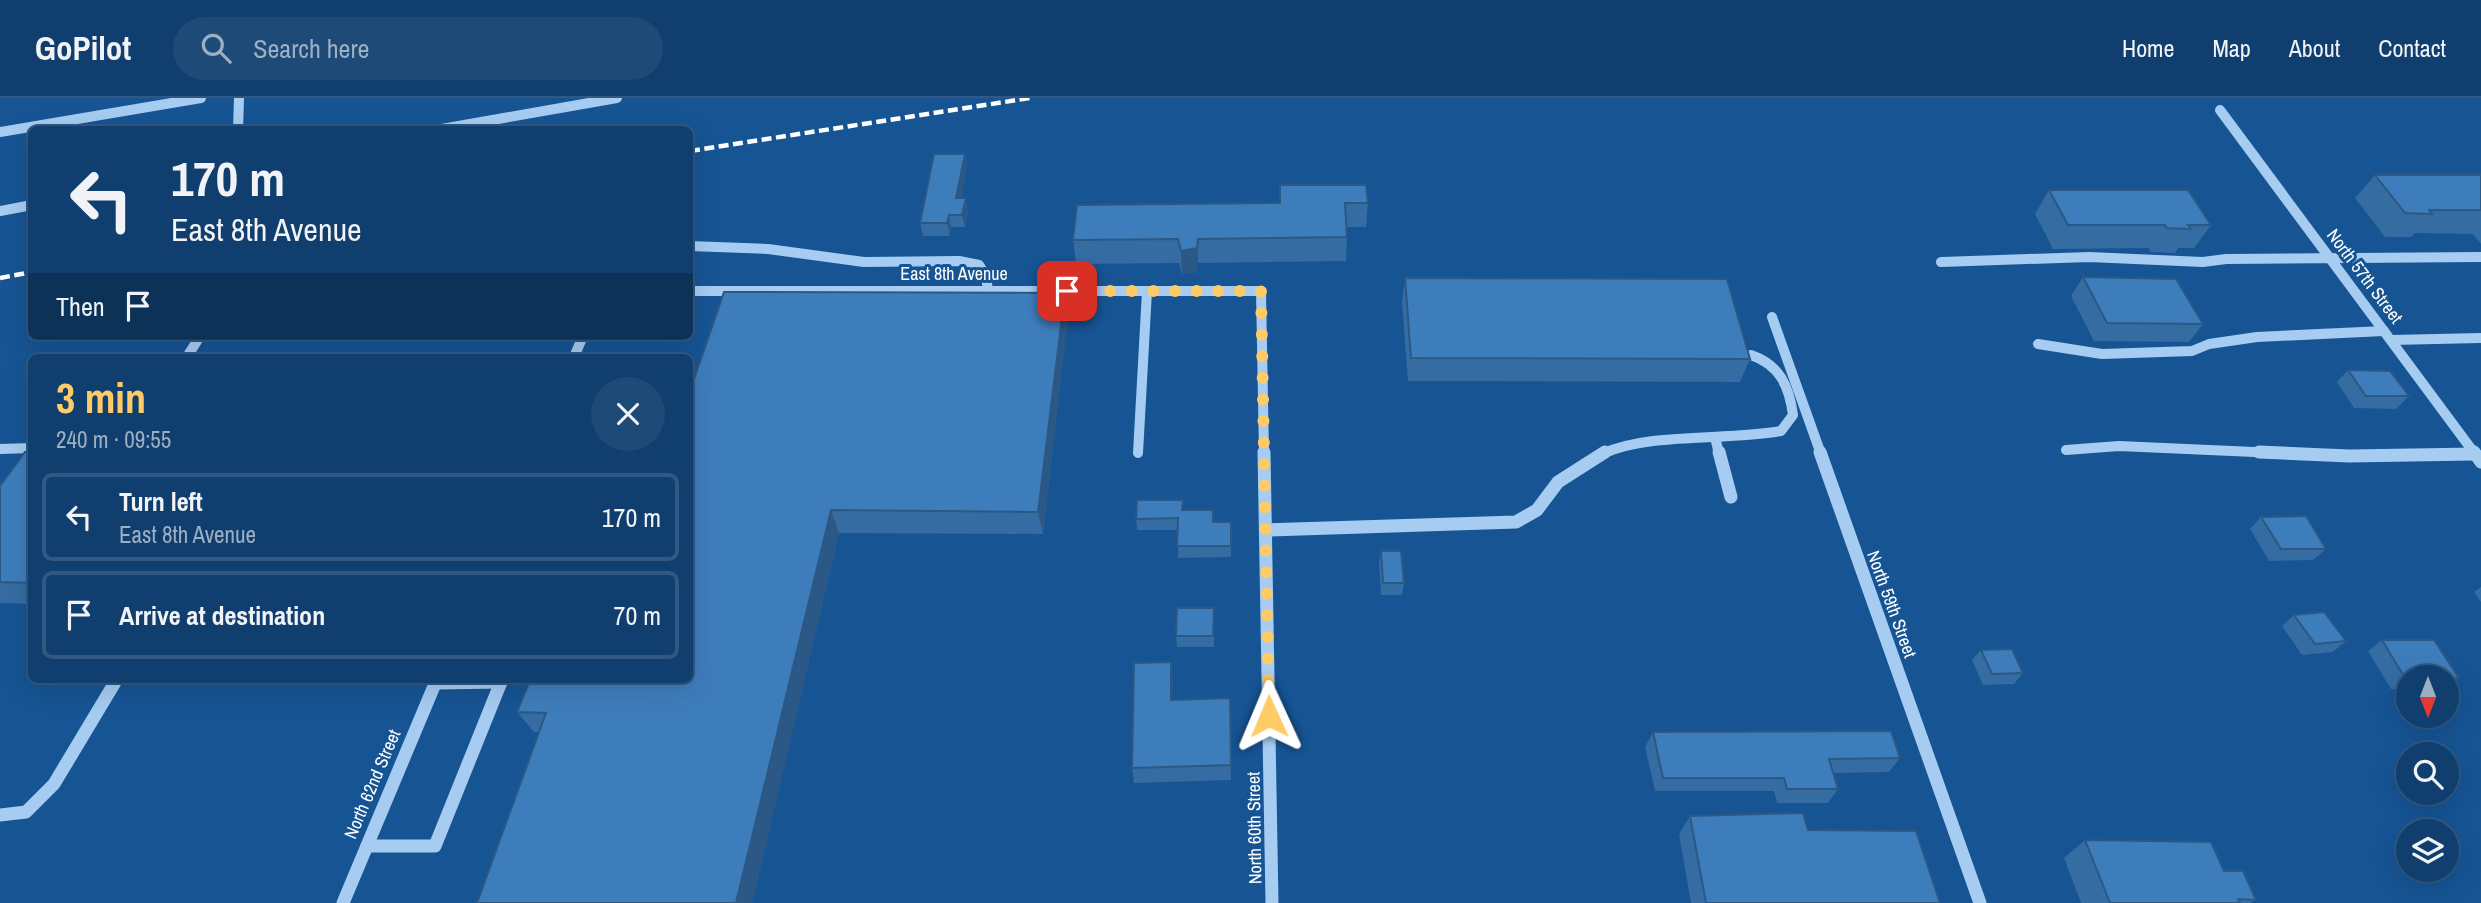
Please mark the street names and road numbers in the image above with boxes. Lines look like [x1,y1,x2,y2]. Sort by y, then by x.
street label: North 57th Street [2321,224,2409,328]
street label: East 8th Avenue [900,261,1008,286]
street label: North 59th Street [1861,547,1923,661]
street label: North 62nd Street [338,725,406,843]
street label: North 60th Street [1241,772,1267,884]

